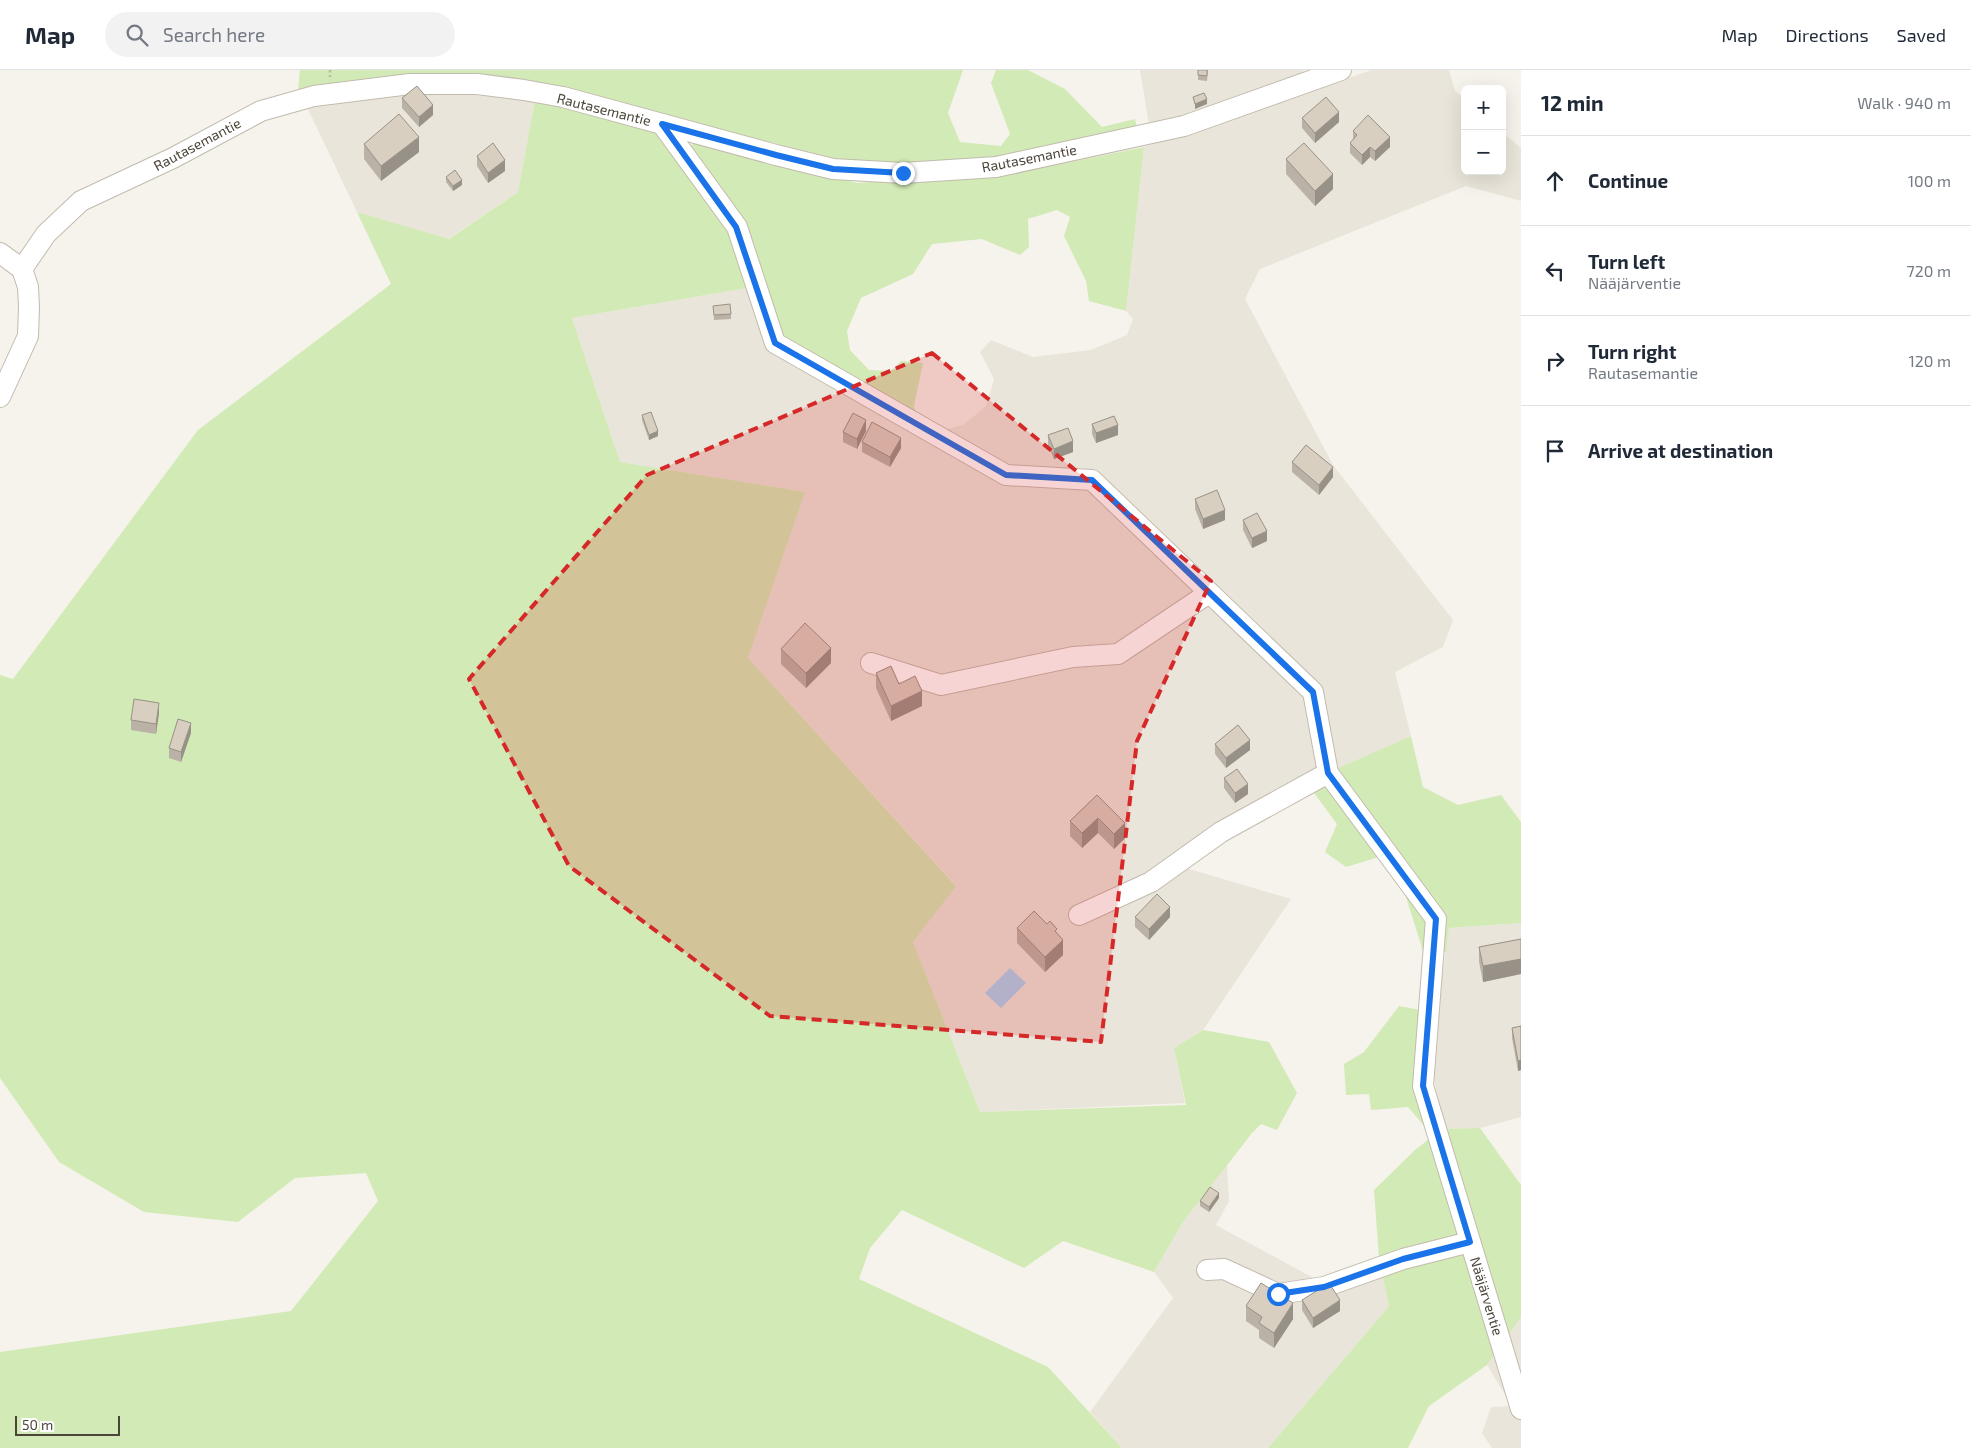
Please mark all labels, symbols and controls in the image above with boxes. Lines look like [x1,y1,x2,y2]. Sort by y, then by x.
search box [105,12,455,57]
text: Map [25,20,75,49]
icon: search [123,21,151,49]
text: Search here [163,23,265,46]
text: Map [1721,24,1758,46]
text: Directions [1786,24,1869,46]
text: Saved [1897,24,1946,46]
map controls [1461,85,1506,175]
button: + [1461,85,1506,130]
street label: Rautasemantie [555,89,653,129]
text: 12 min [1541,90,1604,115]
text: Walk · 940 m [1857,93,1951,112]
street label: Rautasemantie [150,114,244,174]
button: − [1461,130,1506,175]
street label: Rautasemantie [980,140,1078,176]
route end [892,162,915,185]
icon: ahead [1541,167,1569,195]
text: Continue [1588,169,1668,192]
text: 100 m [1908,171,1951,190]
text: Turn left [1588,250,1665,273]
icon: left [1541,257,1569,285]
text: 720 m [1907,261,1951,280]
text: Nääjärventie [1588,273,1681,292]
text: Turn right [1588,340,1676,363]
icon: right [1541,347,1569,375]
text: 120 m [1908,351,1951,370]
text: Rautasemantie [1588,363,1698,382]
icon: arrive [1541,437,1569,465]
text: Arrive at destination [1588,439,1773,462]
street label: Nääjärventie [1467,1255,1507,1337]
route start [1267,1283,1290,1306]
scale bar [15,1413,120,1436]
text: 50 m [22,1416,53,1433]

